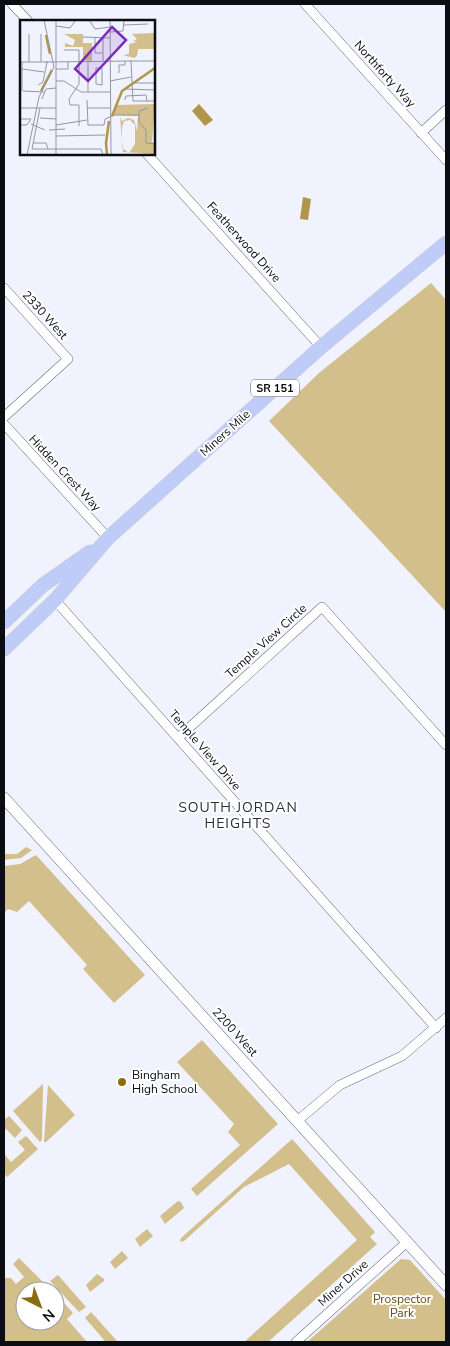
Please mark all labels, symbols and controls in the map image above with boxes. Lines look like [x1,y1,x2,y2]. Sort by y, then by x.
inset map [20,20,155,155]
street label: Northforty Way [351,37,420,111]
street label: Featherwood Drive [204,198,284,286]
street label: 2330 West [19,287,72,343]
road number: SR 151 [251,379,299,396]
street label: Miners Mile [197,406,253,460]
street label: Hidden Crest Way [25,431,105,515]
street label: Temple View Circle [222,600,310,682]
street label: Temple View Drive [166,706,244,794]
district label: SOUTH JORDAN HEIGHTS [178,798,298,833]
street label: 2200 West [209,1004,262,1060]
place label: Bingham High School [132,1067,198,1097]
marker: Bingham High School [116,1076,128,1088]
street label: Miner Drive [315,1256,371,1310]
north arrow [15,1281,65,1331]
park label: Prospector Park [373,1291,432,1321]
text: N [38,1305,59,1326]

